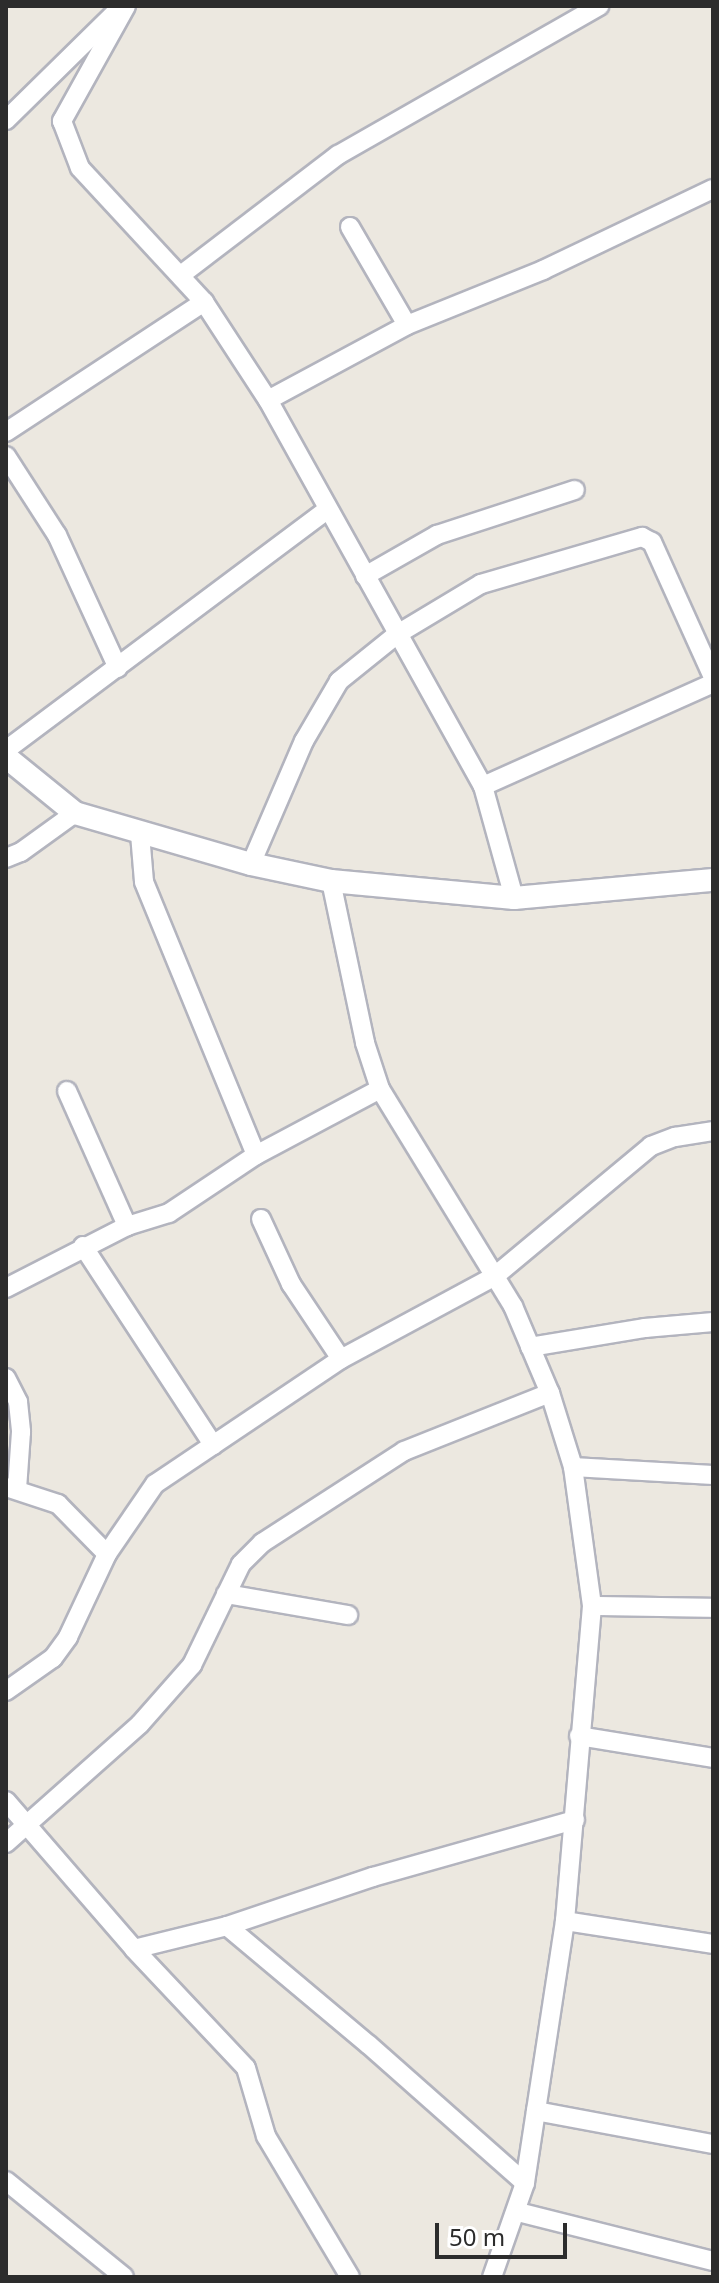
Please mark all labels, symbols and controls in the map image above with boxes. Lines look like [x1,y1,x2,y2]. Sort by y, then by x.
scale bar [439,2207,571,2257]
text: 50 m [449,2220,505,2253]

